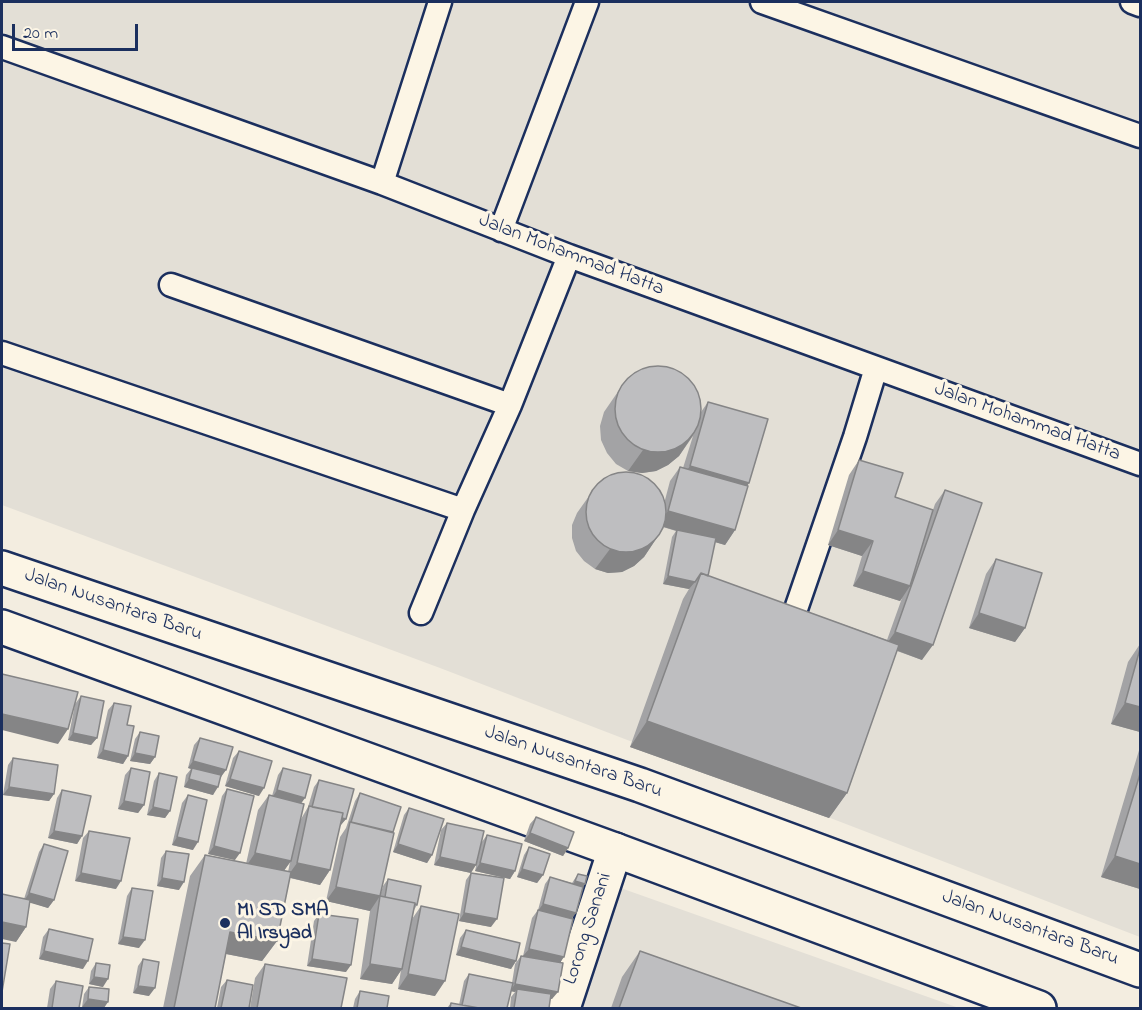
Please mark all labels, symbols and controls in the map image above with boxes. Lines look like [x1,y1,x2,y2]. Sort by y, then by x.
scale bar [15,12,141,50]
text: 20 m [23,21,58,47]
street label: Jalan Mohammad Hatta [475,210,667,302]
street label: Jalan Mohammad Hatta [931,378,1123,468]
street label: Jalan Nusantara Baru [21,564,205,648]
street label: Jalan Nusantara Baru [481,721,665,805]
street label: Lorong Sanani [560,870,618,988]
street label: Jalan Nusantara Baru [938,886,1122,972]
place label: MI SD SMA Al Irsyad [237,900,329,947]
marker: MI SD SMA Al Irsyad [218,916,232,930]

